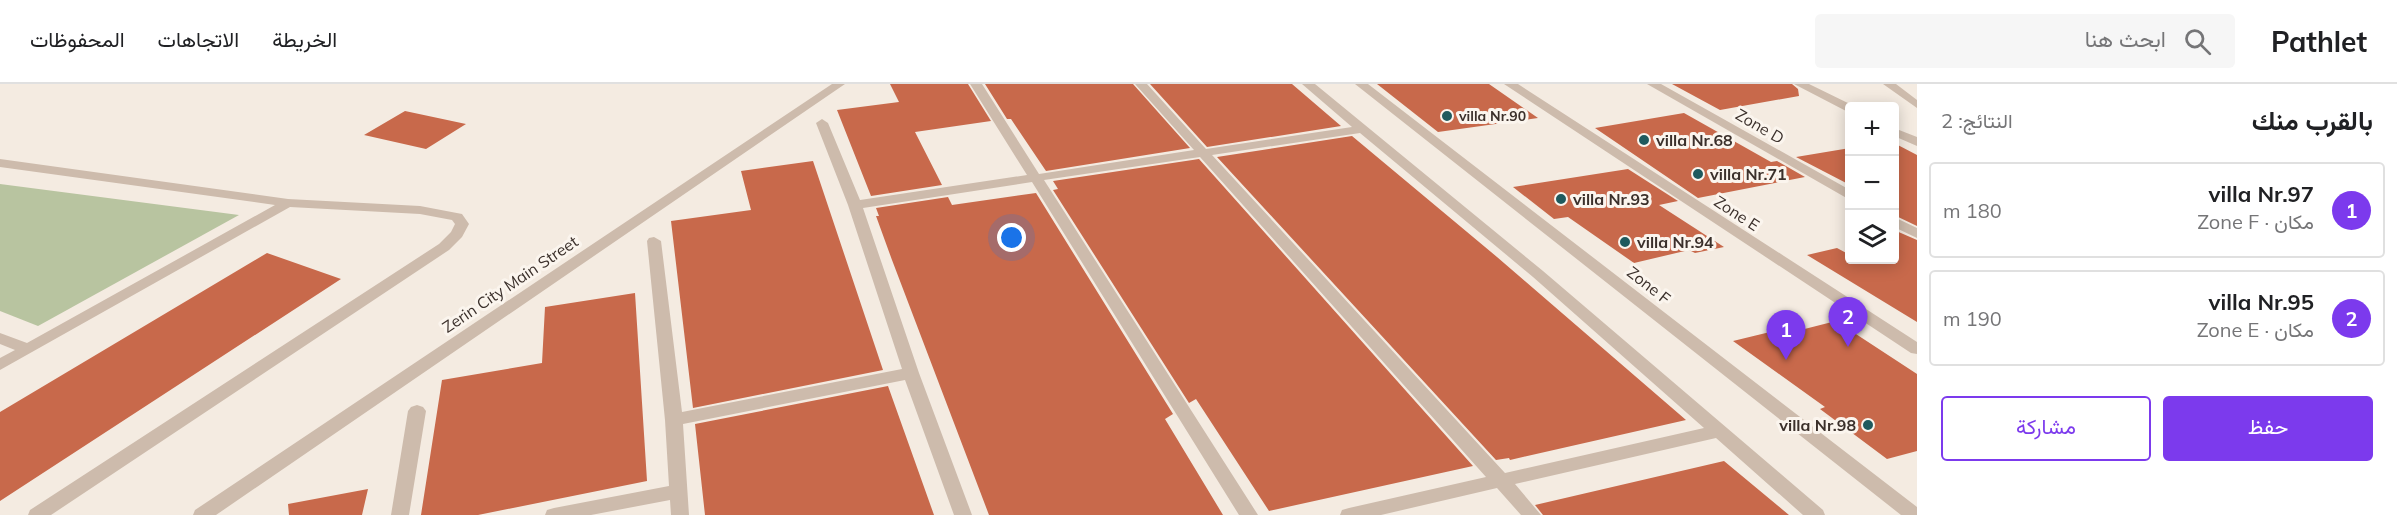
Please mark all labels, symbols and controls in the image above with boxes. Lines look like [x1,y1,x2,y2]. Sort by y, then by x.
search box [1815,14,2235,68]
text: Pathlet [2271,24,2367,59]
text: ابحث هنا [2085,25,2166,53]
icon: search [2181,25,2214,58]
text: المحفوظات [30,26,125,52]
text: الاتجاهات [158,26,239,52]
text: الخريطة [272,26,337,52]
map controls [1845,102,1899,264]
button: + [1845,102,1899,156]
street label: Zone D [1732,104,1788,148]
text: بالقرب منك [2252,104,2373,137]
place label: villa Nr.90 [1458,107,1526,125]
text: النتائج: 2 [1941,108,2013,133]
marker: villa Nr.90 [1440,109,1454,123]
place label: villa Nr.68 [1655,130,1733,150]
marker: villa Nr.68 [1637,133,1651,147]
button: − [1845,156,1899,210]
place label: villa Nr.71 [1709,164,1787,184]
marker: villa Nr.71 [1691,167,1705,181]
text: villa Nr.97 [2209,180,2314,208]
place label: villa Nr.93 [1572,189,1650,209]
street label: Zone E [1711,191,1763,235]
marker: villa Nr.93 [1554,192,1568,206]
text: 180 m [1943,198,2002,223]
text: 1 [2346,198,2358,223]
text: مكان · Zone F [2197,209,2314,234]
button: layers [1845,210,1899,264]
your location [997,223,1026,252]
street label: Zerin City Main Street [438,231,582,337]
place label: villa Nr.94 [1636,232,1714,252]
marker: villa Nr.94 [1618,235,1632,249]
street label: Zone F [1623,262,1675,308]
text: villa Nr.95 [2209,288,2314,316]
pin: 2 [1828,298,1868,347]
text: 190 m [1943,306,2002,331]
text: 2 [2346,306,2358,331]
pin: 1 [1766,310,1806,360]
text: مكان · Zone E [2197,317,2314,342]
button: مشاركة [1941,396,2151,461]
button: حفظ [2163,396,2373,461]
place label: villa Nr.98 [1778,415,1856,435]
marker: villa Nr.98 [1861,418,1875,432]

